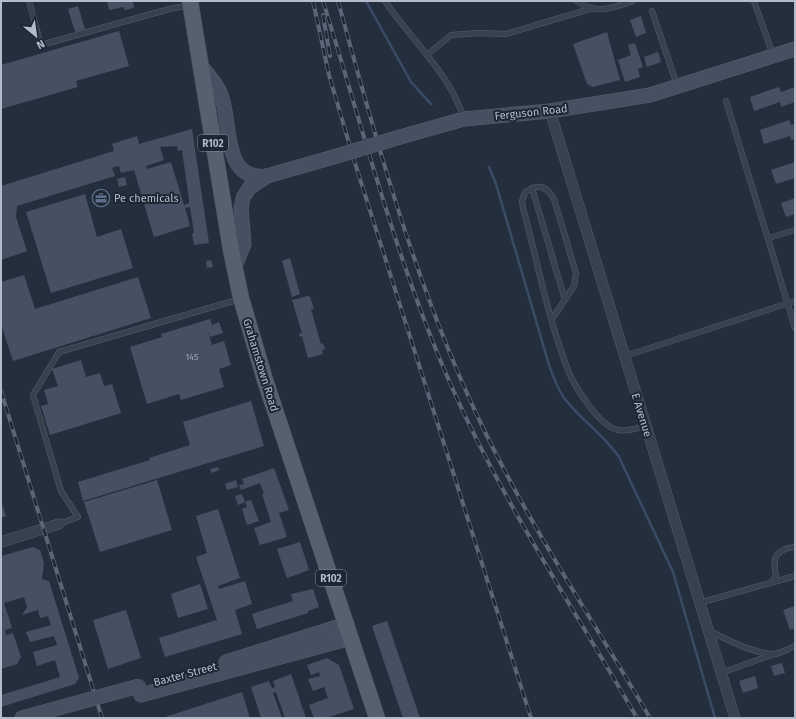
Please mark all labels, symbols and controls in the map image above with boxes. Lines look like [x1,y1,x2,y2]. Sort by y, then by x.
north arrow [16,16,56,56]
text: N [34,37,47,52]
street label: Ferguson Road [494,102,568,123]
road number: R102 [198,135,228,151]
office icon: Pe chemicals [91,188,111,208]
place label: Pe chemicals [114,192,179,205]
street label: Grahamstown Road [240,317,281,413]
house number: 145 [185,352,199,362]
street label: E Avenue [629,392,654,439]
road number: R102 [316,570,346,586]
street label: Baxter Street [152,660,218,689]

